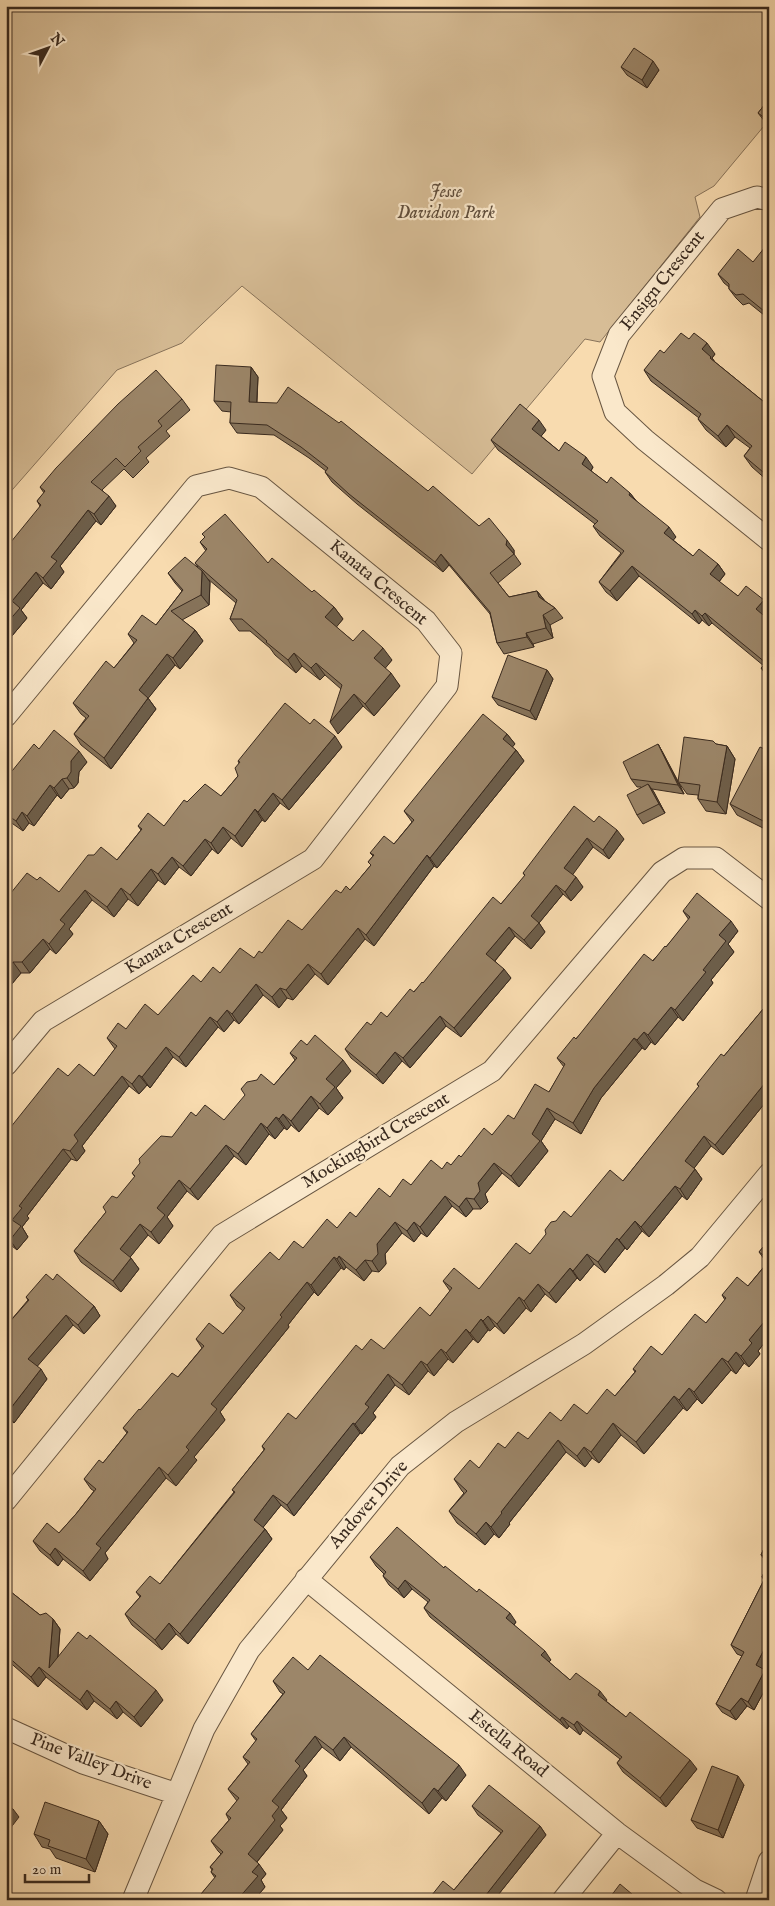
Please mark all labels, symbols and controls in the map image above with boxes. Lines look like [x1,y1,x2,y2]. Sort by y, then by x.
north arrow [22,22,72,72]
text: N [46,29,68,51]
park label: Jesse Davidson Park [397,181,495,225]
street label: Ensign Crescent [616,226,710,336]
street label: Kanata Crescent [324,535,432,631]
street label: Kanata Crescent [121,898,237,980]
street label: Mockingbird Crescent [298,1088,454,1194]
street label: Andover Drive [324,1456,414,1555]
street label: Estella Road [464,1705,553,1783]
street label: Pine Valley Drive [27,1728,155,1796]
scale bar [25,1851,89,1883]
text: 20 m [32,1860,62,1879]

